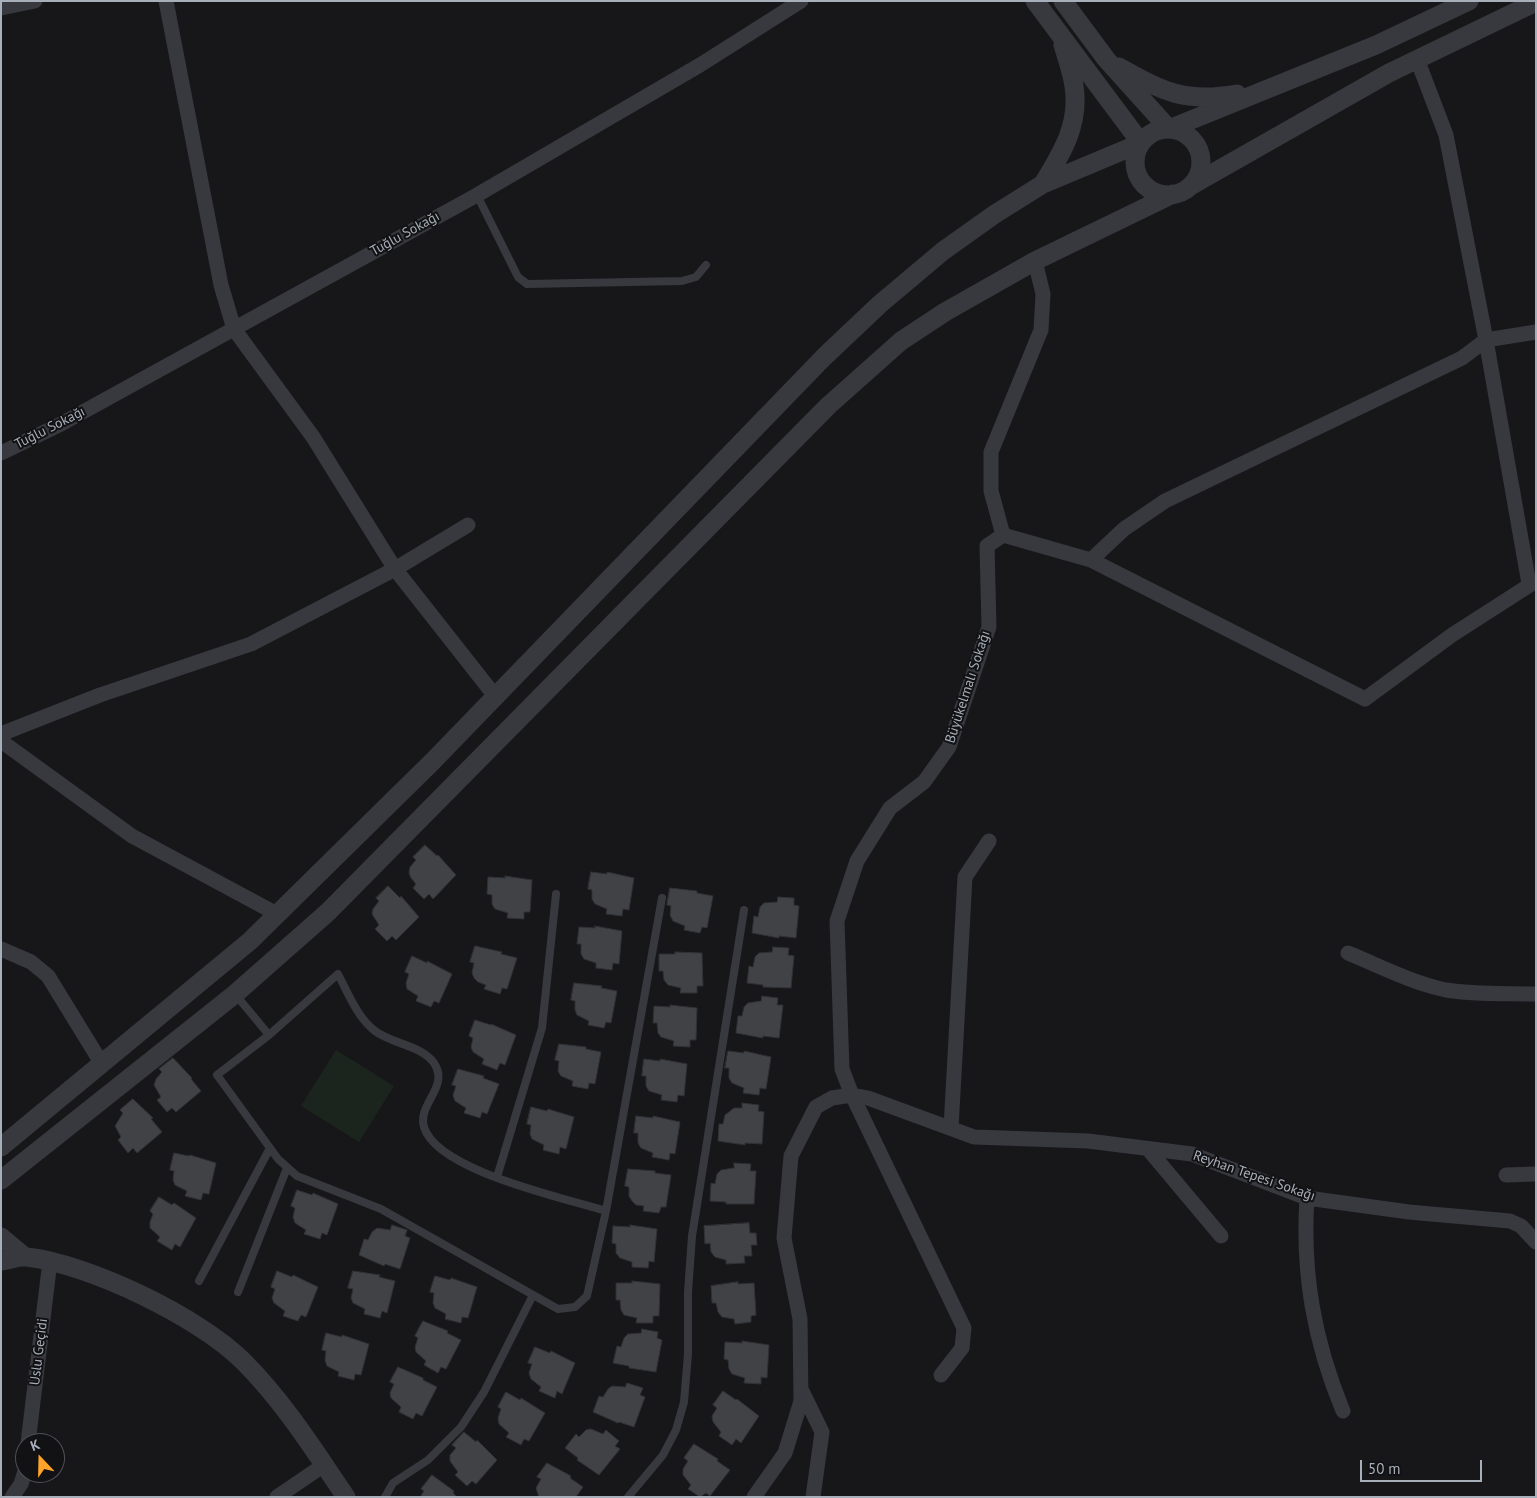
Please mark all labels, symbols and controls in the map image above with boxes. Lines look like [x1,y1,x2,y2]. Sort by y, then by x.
street label: Tuğlu Sokağı [367,208,443,260]
street label: Tuğlu Sokağı [12,403,88,453]
street label: Büyükelmalı Sokağı [942,629,994,745]
street label: Reyhan Tepesi Sokağı [1191,1147,1317,1205]
street label: Uslu Geçidi [27,1318,51,1386]
north arrow [15,1433,65,1483]
text: K [28,1435,42,1455]
scale bar [1362,1450,1484,1482]
text: 50 m [1368,1459,1401,1478]

